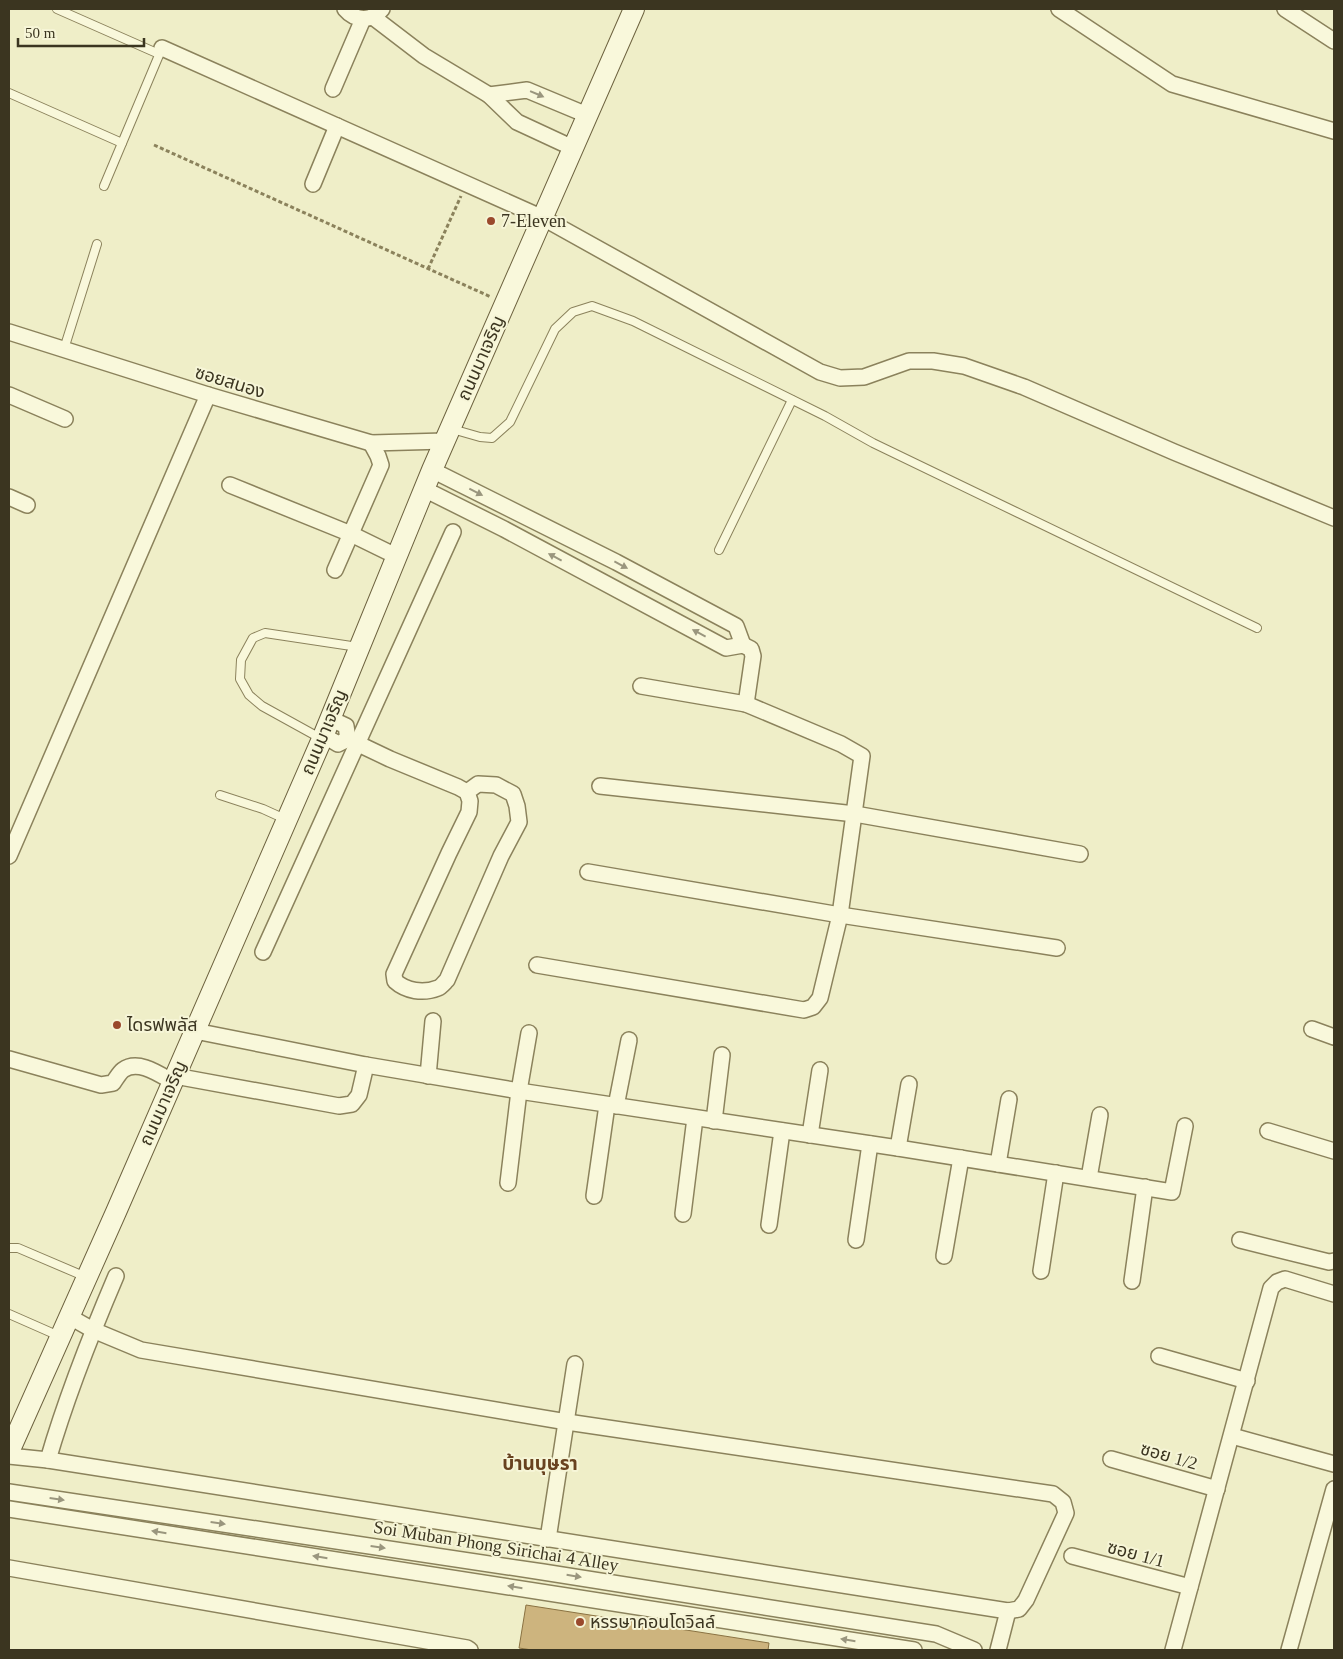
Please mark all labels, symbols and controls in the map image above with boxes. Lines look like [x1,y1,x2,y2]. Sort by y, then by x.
scale bar [18,15,144,47]
text: 50 m [25,25,56,41]
one-way arrow [530,90,545,98]
place label: 7-Eleven [501,211,566,231]
marker: 7-Eleven [485,215,497,227]
street label: ถนนมาเจริญ [453,312,509,404]
street label: ซอยสนอง [192,362,268,402]
one-way arrow [469,488,483,496]
one-way arrow [548,553,563,561]
one-way arrow [614,561,628,569]
one-way arrow [691,629,706,637]
street label: ถนนมาเจริญ [297,686,351,778]
place label: ไดรฟพลัส [126,1015,198,1035]
marker: ไดรฟพลัส [111,1019,123,1031]
street label: ถนนมาเจริญ [135,1057,191,1149]
street label: ซอย 1/2 [1138,1438,1200,1474]
district label: บ้านบุษรา [502,1453,578,1475]
one-way arrow [49,1496,65,1504]
street label: Soi Muban Phong Sirichai 4 Alley [372,1517,620,1575]
one-way arrow [210,1519,226,1527]
one-way arrow [151,1528,167,1536]
street label: ซอย 1/1 [1105,1537,1167,1571]
one-way arrow [371,1543,387,1551]
one-way arrow [311,1553,327,1561]
one-way arrow [566,1573,582,1581]
one-way arrow [506,1583,522,1591]
place label: หรรษาคอนโดวิลล์ [590,1612,715,1632]
marker: หรรษาคอนโดวิลล์ [574,1616,586,1628]
one-way arrow [840,1636,856,1644]

